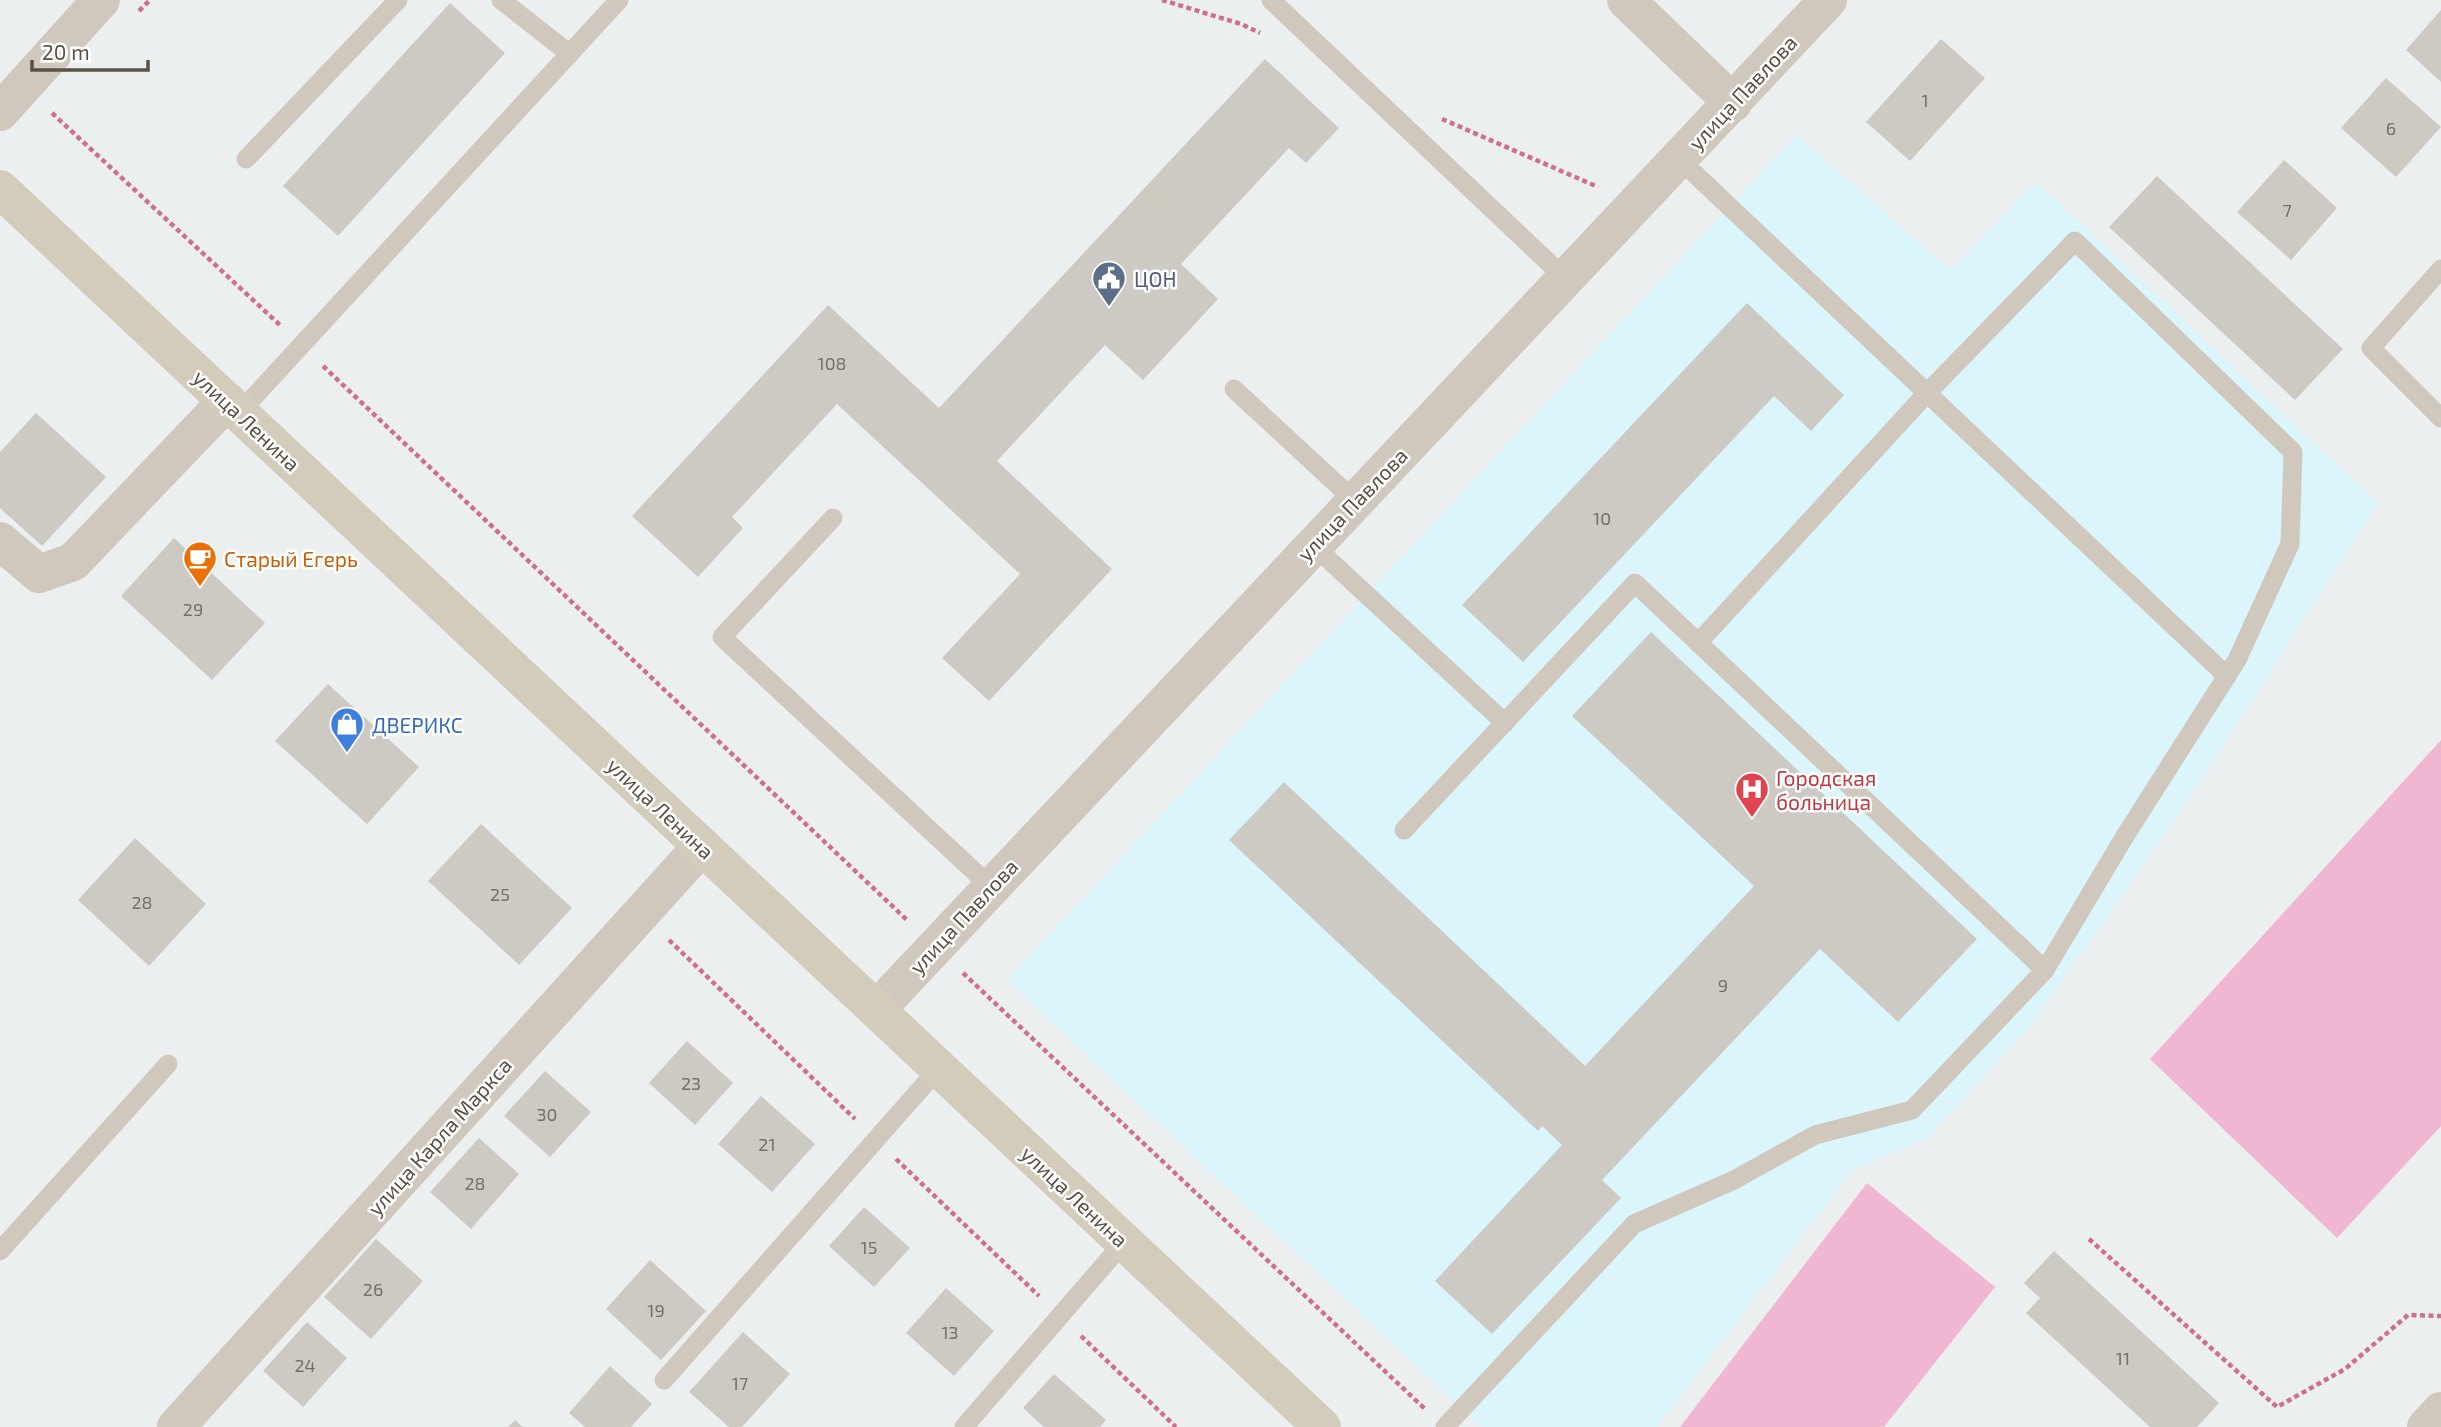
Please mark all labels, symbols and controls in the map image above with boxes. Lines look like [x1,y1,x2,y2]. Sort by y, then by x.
scale bar [32,28,147,72]
street label: улица Павлова [1683,29,1802,155]
text: 20 m [42,39,90,64]
house number: 1 [1921,89,1929,111]
house number: 6 [2386,117,2396,139]
house number: 7 [2282,199,2292,221]
public building icon: ЦОН [1090,259,1128,308]
place label: ЦОН [1134,266,1176,291]
house number: 108 [818,352,846,374]
street label: улица Ленина [188,364,306,476]
street label: улица Павлова [1292,442,1413,566]
house number: 10 [1593,507,1611,529]
cafe icon: Старый Егерь [181,539,219,588]
place label: Старый Егерь [224,546,358,571]
house number: 29 [183,598,203,620]
shop icon: ДВЕРИКС [328,705,366,754]
place label: ДВЕРИКС [372,712,463,737]
street label: улица Ленина [602,752,720,864]
place label: Городская больница [1776,765,1876,814]
hospital icon: Городская больница [1733,770,1771,819]
street label: улица Павлова [904,853,1023,979]
house number: 25 [490,883,510,905]
house number: 28 [131,891,153,913]
house number: 9 [1718,974,1728,996]
street label: улица Карла Маркса [362,1052,517,1221]
house number: 23 [681,1072,701,1094]
house number: 30 [537,1103,557,1125]
house number: 21 [758,1133,776,1155]
street label: улица Ленина [1016,1140,1134,1252]
house number: 28 [464,1172,486,1194]
house number: 15 [861,1236,877,1258]
house number: 26 [363,1278,383,1300]
house number: 19 [647,1299,665,1321]
house number: 13 [941,1321,959,1343]
house number: 11 [2116,1347,2130,1369]
house number: 24 [294,1354,316,1376]
house number: 17 [732,1372,748,1394]

